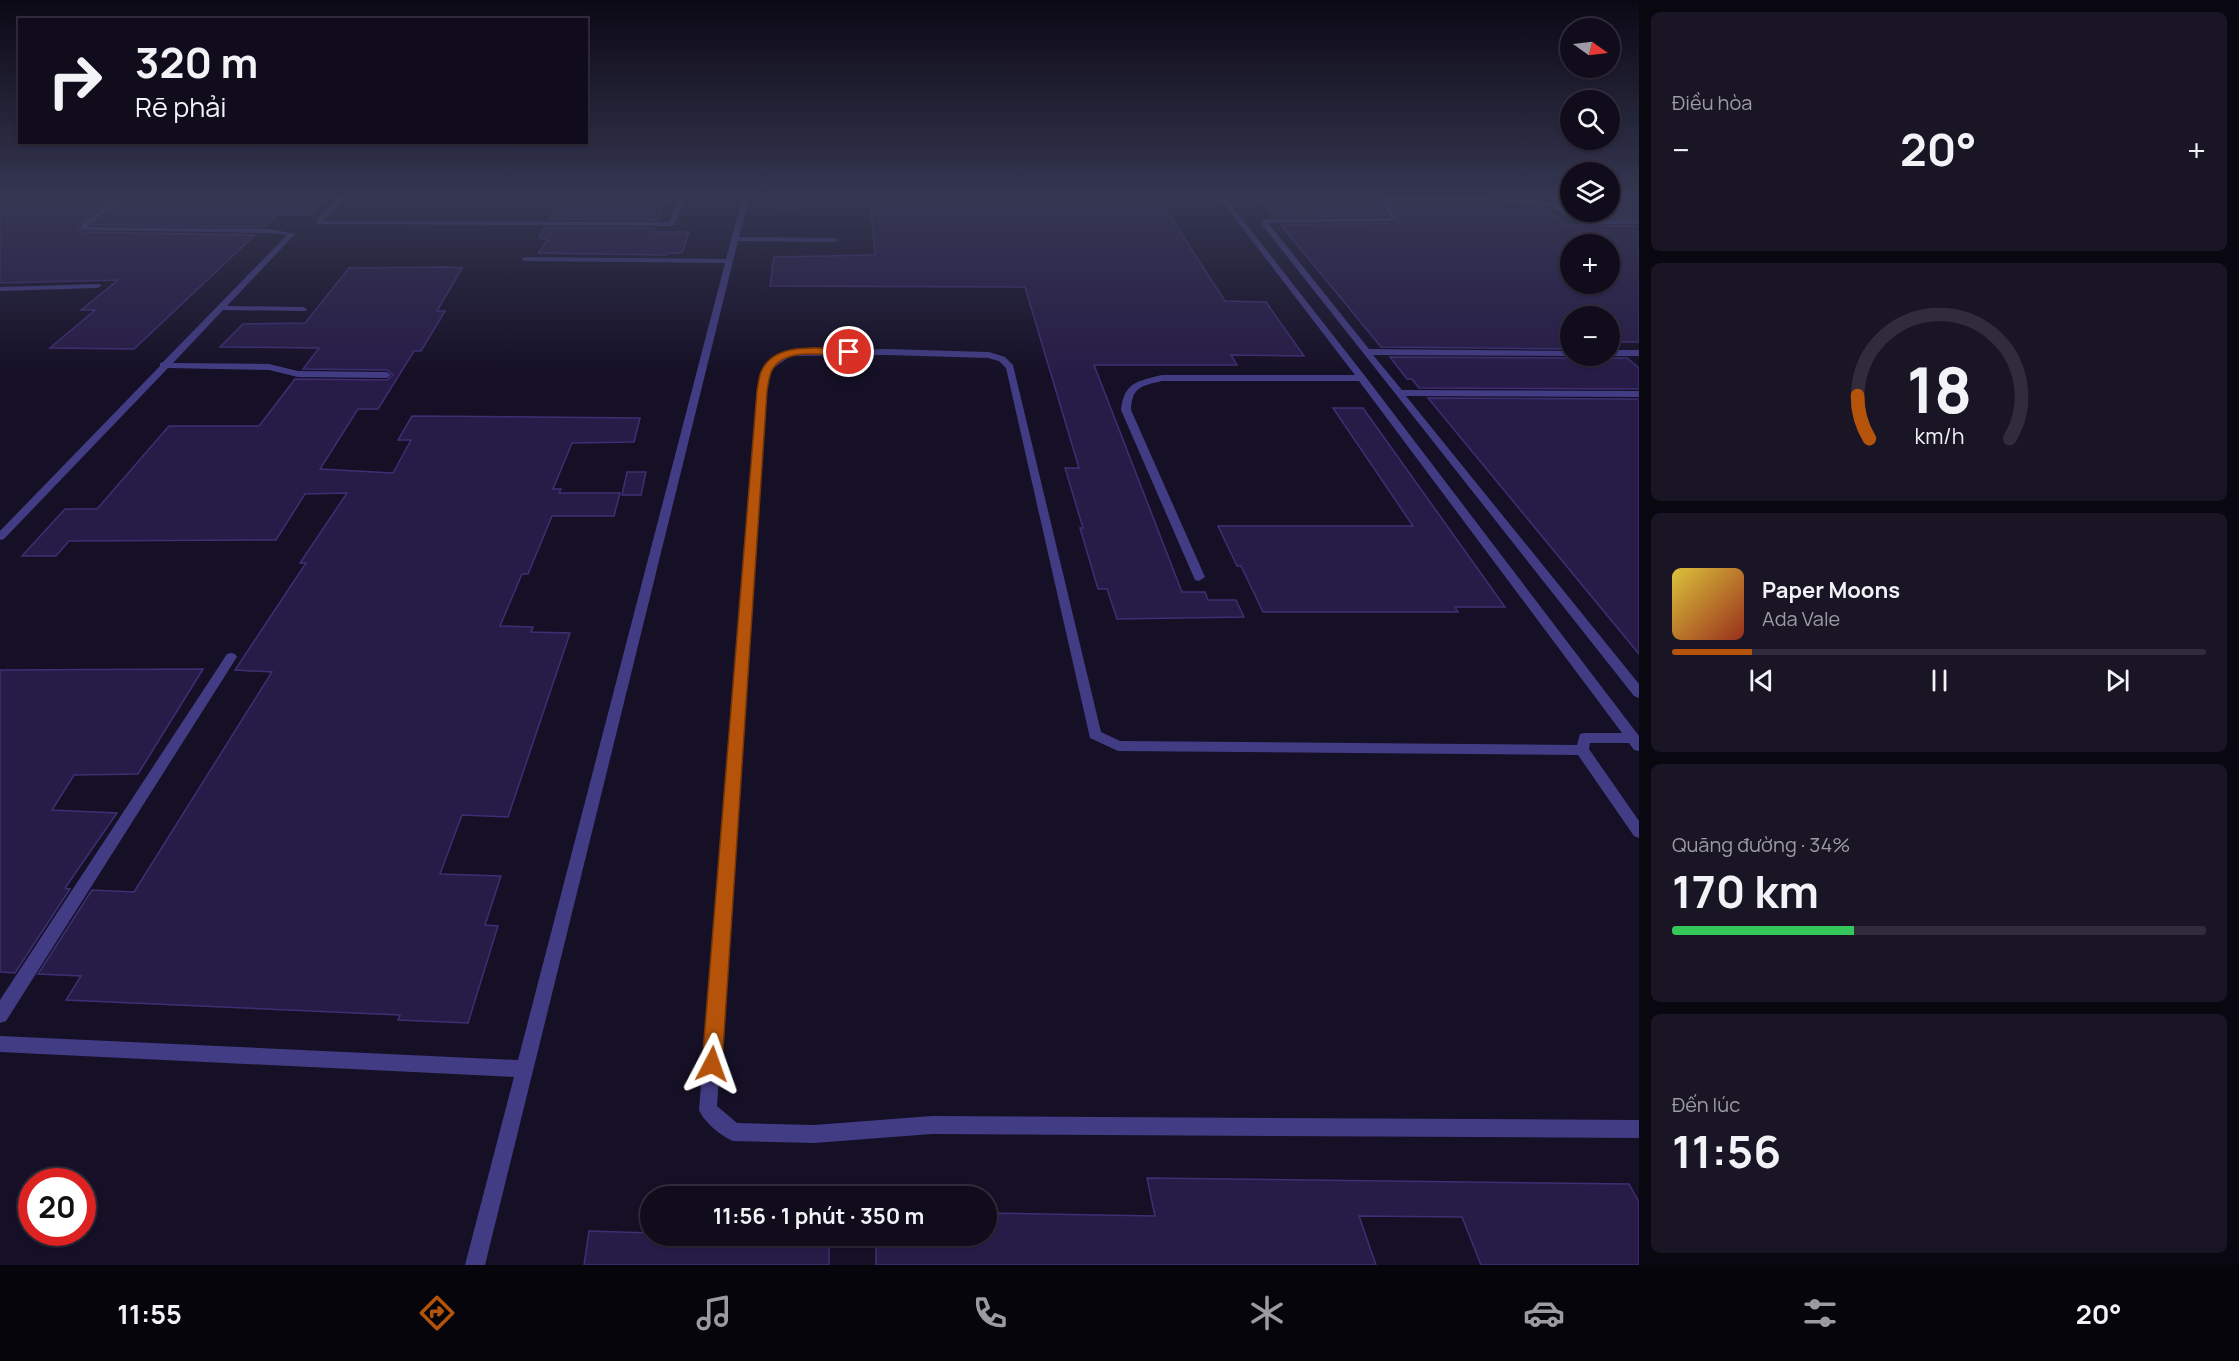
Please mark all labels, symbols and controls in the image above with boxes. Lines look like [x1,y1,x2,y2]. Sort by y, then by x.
north arrow [1560,18,1620,78]
map controls [1560,18,1620,366]
text: 320 m [135,33,258,91]
icon: right [36,42,114,120]
text: Rẽ phải [135,88,227,125]
text: Điều hòa [1672,89,1752,116]
button: search [1560,90,1620,150]
text: 20° [1900,118,1977,180]
text: − [1672,127,1690,172]
text: + [2187,127,2206,172]
button: layers [1560,162,1620,222]
button: + [1560,234,1620,294]
button: − [1560,306,1620,366]
pin [823,326,874,377]
icon: arrive [832,335,865,368]
text: 18 [1906,346,1972,432]
text: km/h [1914,421,1964,450]
text: Paper Moons [1762,575,1900,605]
text: Ada Vale [1762,605,1840,632]
icon: previous [1745,664,1778,697]
icon: pause [1923,664,1956,697]
icon: next [2101,664,2134,697]
text: Quãng đường · 34% [1672,831,1850,858]
text: 170 km [1672,860,1819,922]
position arrow [680,1032,744,1096]
text: Đến lúc [1672,1091,1740,1118]
text: 11:56 [1672,1120,1781,1182]
speed limit sign: 20 [18,1168,96,1246]
text: 11:56 · 1 phút · 350 m [713,1201,924,1231]
icon: directions [416,1292,458,1334]
icon: music [693,1292,735,1334]
icon: phone [969,1292,1011,1334]
icon: climate [1246,1292,1288,1334]
icon: car [1523,1292,1565,1334]
icon: filters [1799,1292,1841,1334]
text: 11:55 [117,1295,182,1332]
text: 20° [2076,1295,2122,1332]

